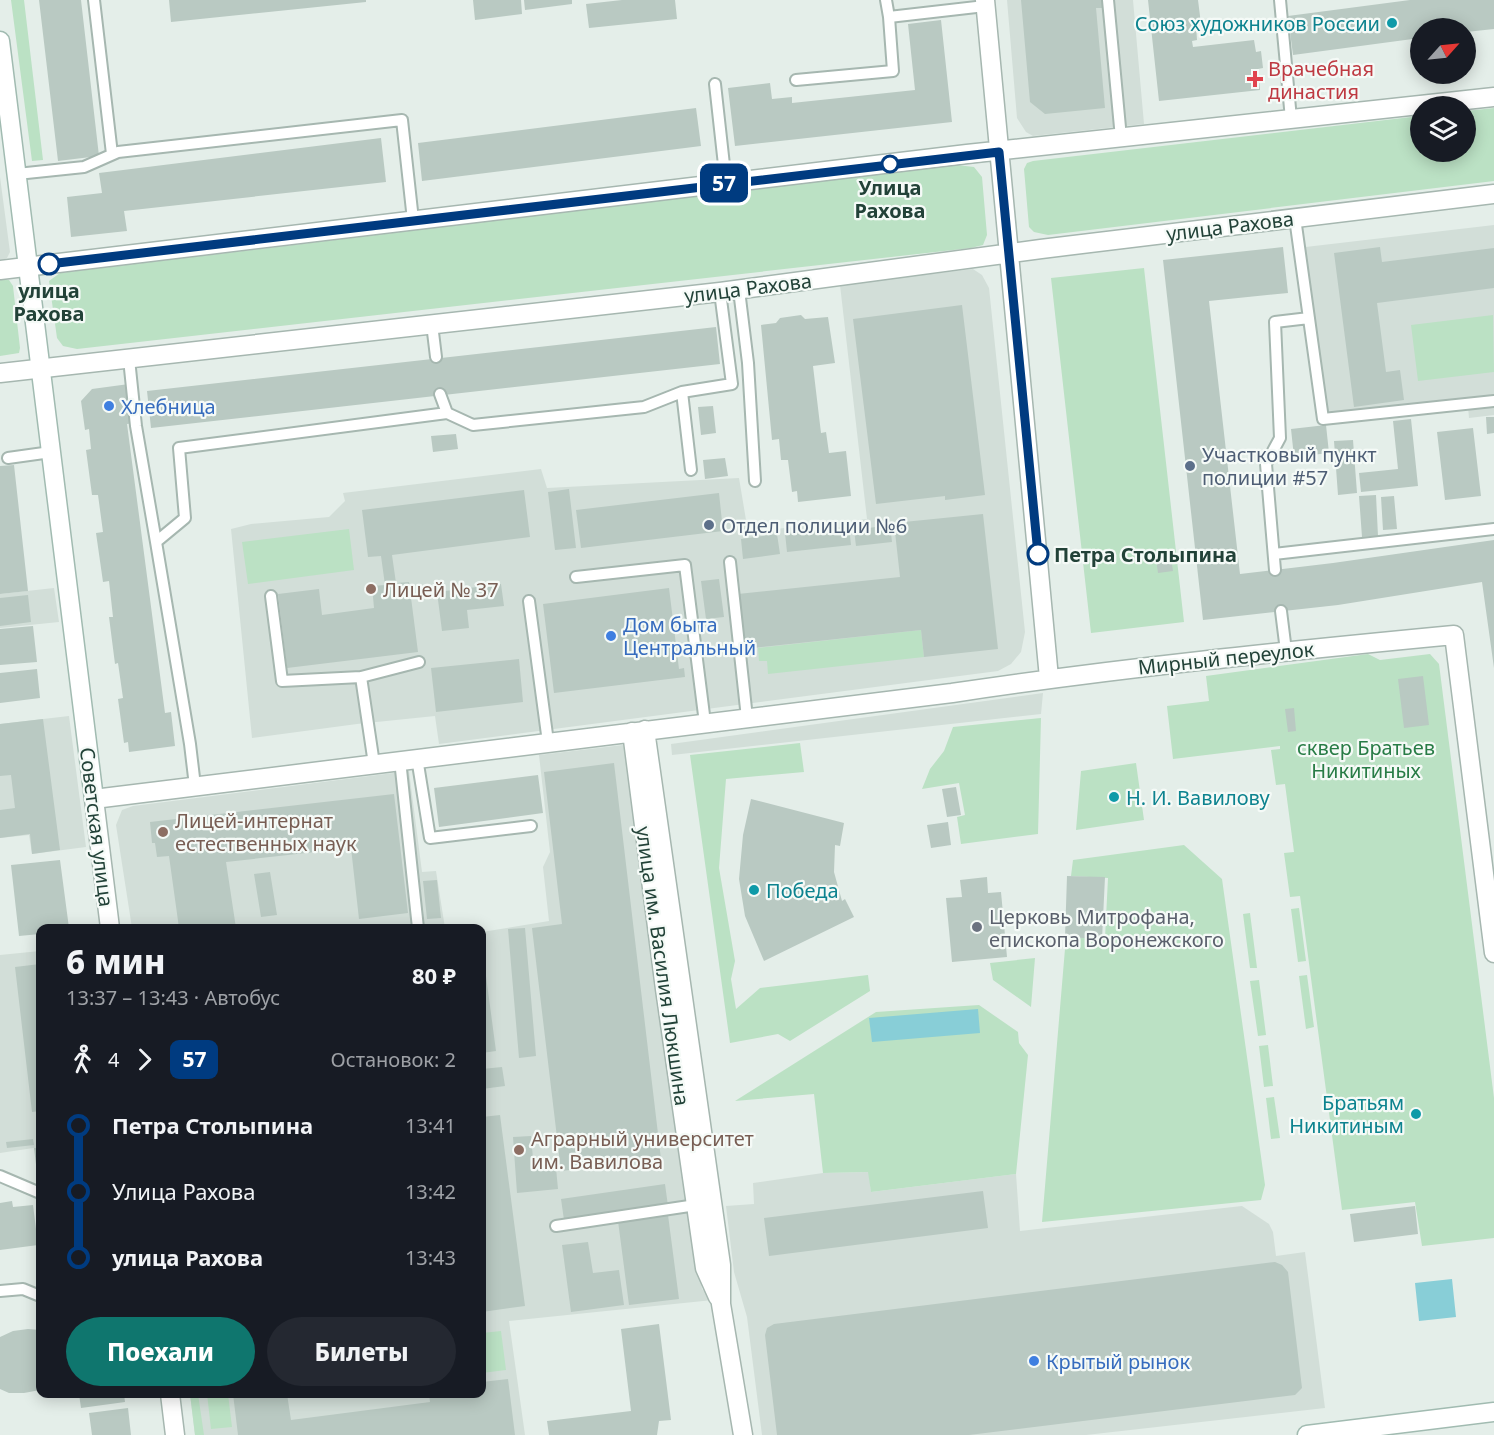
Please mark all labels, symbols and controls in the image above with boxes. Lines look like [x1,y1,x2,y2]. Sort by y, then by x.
place label: Союз художников России [1135,10,1380,37]
marker: Союз художников России [1385,16,1399,30]
north arrow [1410,18,1476,84]
map controls [1410,18,1476,162]
place label: Врачебная династия [1268,55,1374,105]
marker: Врачебная династия [1246,70,1264,88]
button: layers [1410,96,1476,162]
marker: Улица Рахова [881,155,899,173]
line badge: 57 [697,164,751,202]
text: 57 [712,169,736,197]
place label: Улица Рахова [855,174,925,224]
street label: улица Рахова [1165,205,1295,247]
marker: улица Рахова [38,253,60,275]
street label: улица Рахова [683,267,813,309]
place label: улица Рахова [14,277,84,327]
place label: Хлебница [121,393,216,420]
marker: Хлебница [102,399,116,413]
place label: Участковый пункт полиции #57 [1202,441,1377,491]
marker: Участковый пункт полиции #57 [1183,459,1197,473]
place label: Отдел полиции №6 [721,512,907,539]
marker: Отдел полиции №6 [702,518,716,532]
place label: Петра Столыпина [1054,541,1237,568]
marker: Петра Столыпина [1027,543,1049,565]
place label: Лицей № 37 [383,576,499,603]
marker: Лицей № 37 [364,582,378,596]
place label: Дом быта Центральный [623,611,756,661]
marker: Дом быта Центральный [604,629,618,643]
street label: Мирный переулок [1137,635,1316,681]
park label: сквер Братьев Никитиных [1297,734,1435,784]
street label: Советская улица [74,746,120,908]
place label: Н. И. Вавилову [1126,784,1271,811]
marker: Н. И. Вавилову [1107,790,1121,804]
place label: Лицей-интернат естественных наук [175,807,357,857]
marker: Лицей-интернат естественных наук [156,825,170,839]
street label: улица им. Василия Люкшина [630,825,696,1107]
place label: Победа [766,877,839,904]
marker: Победа [747,883,761,897]
place label: Церковь Митрофана, епископа Воронежского [989,903,1224,953]
marker: Церковь Митрофана, епископа Воронежского [970,920,984,934]
text: 6 мин [66,939,166,984]
text: 80 ₽ [412,960,456,990]
text: 13:37 – 13:43 · Автобус [66,984,280,1011]
icon: walk [66,1043,99,1076]
icon: forward [128,1043,161,1076]
text: 57 [182,1045,206,1073]
text: 4 [108,1046,119,1073]
text: Остановок: 2 [331,1046,456,1073]
place label: Братьям Никитиным [1289,1089,1404,1139]
marker: Братьям Никитиным [1409,1107,1423,1121]
text: Петра Столыпина [112,1110,313,1140]
text: 13:41 [405,1112,456,1139]
place label: Аграрный университет им. Вавилова [531,1125,754,1175]
marker: Аграрный университет им. Вавилова [512,1143,526,1157]
text: Улица Рахова [112,1176,256,1206]
text: 13:42 [405,1178,456,1205]
text: улица Рахова [112,1242,263,1272]
text: 13:43 [405,1244,456,1271]
button: Поехали [66,1317,255,1386]
button: Билеты [267,1317,456,1386]
place label: Крытый рынок [1046,1348,1190,1375]
marker: Крытый рынок [1027,1354,1041,1368]

